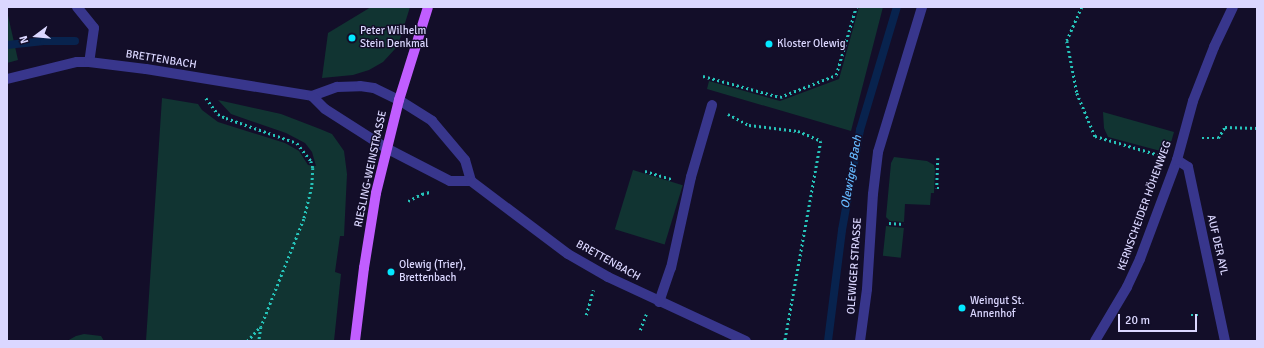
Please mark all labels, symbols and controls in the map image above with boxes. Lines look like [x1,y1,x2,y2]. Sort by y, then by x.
north arrow [16,16,56,56]
place label: Peter Wilhelm Stein Denkmal [360,25,428,51]
marker: Peter Wilhelm Stein Denkmal [347,33,357,43]
text: N [17,34,31,45]
place label: Kloster Olewig [777,37,846,51]
marker: Kloster Olewig [764,39,774,49]
street label: BRETTENBACH [125,48,197,72]
street label: RIESLING-WEINSTRASSE [352,110,390,228]
water label: Olewiger Bach [838,134,866,210]
street label: KERNSCHEIDER HÖHENWEG [1115,139,1175,273]
street label: AUF DER AYL [1204,213,1230,277]
street label: OLEWIGER STRASSE [845,217,865,315]
street label: BRETTENBACH [573,238,643,284]
place label: Olewig (Trier), Brettenbach [399,259,466,285]
marker: Olewig (Trier), Brettenbach [386,267,396,277]
place label: Weingut St. Annenhof [970,295,1024,321]
marker: Weingut St. Annenhof [957,303,967,313]
scale bar [1120,306,1199,332]
text: 20 m [1125,313,1150,328]

